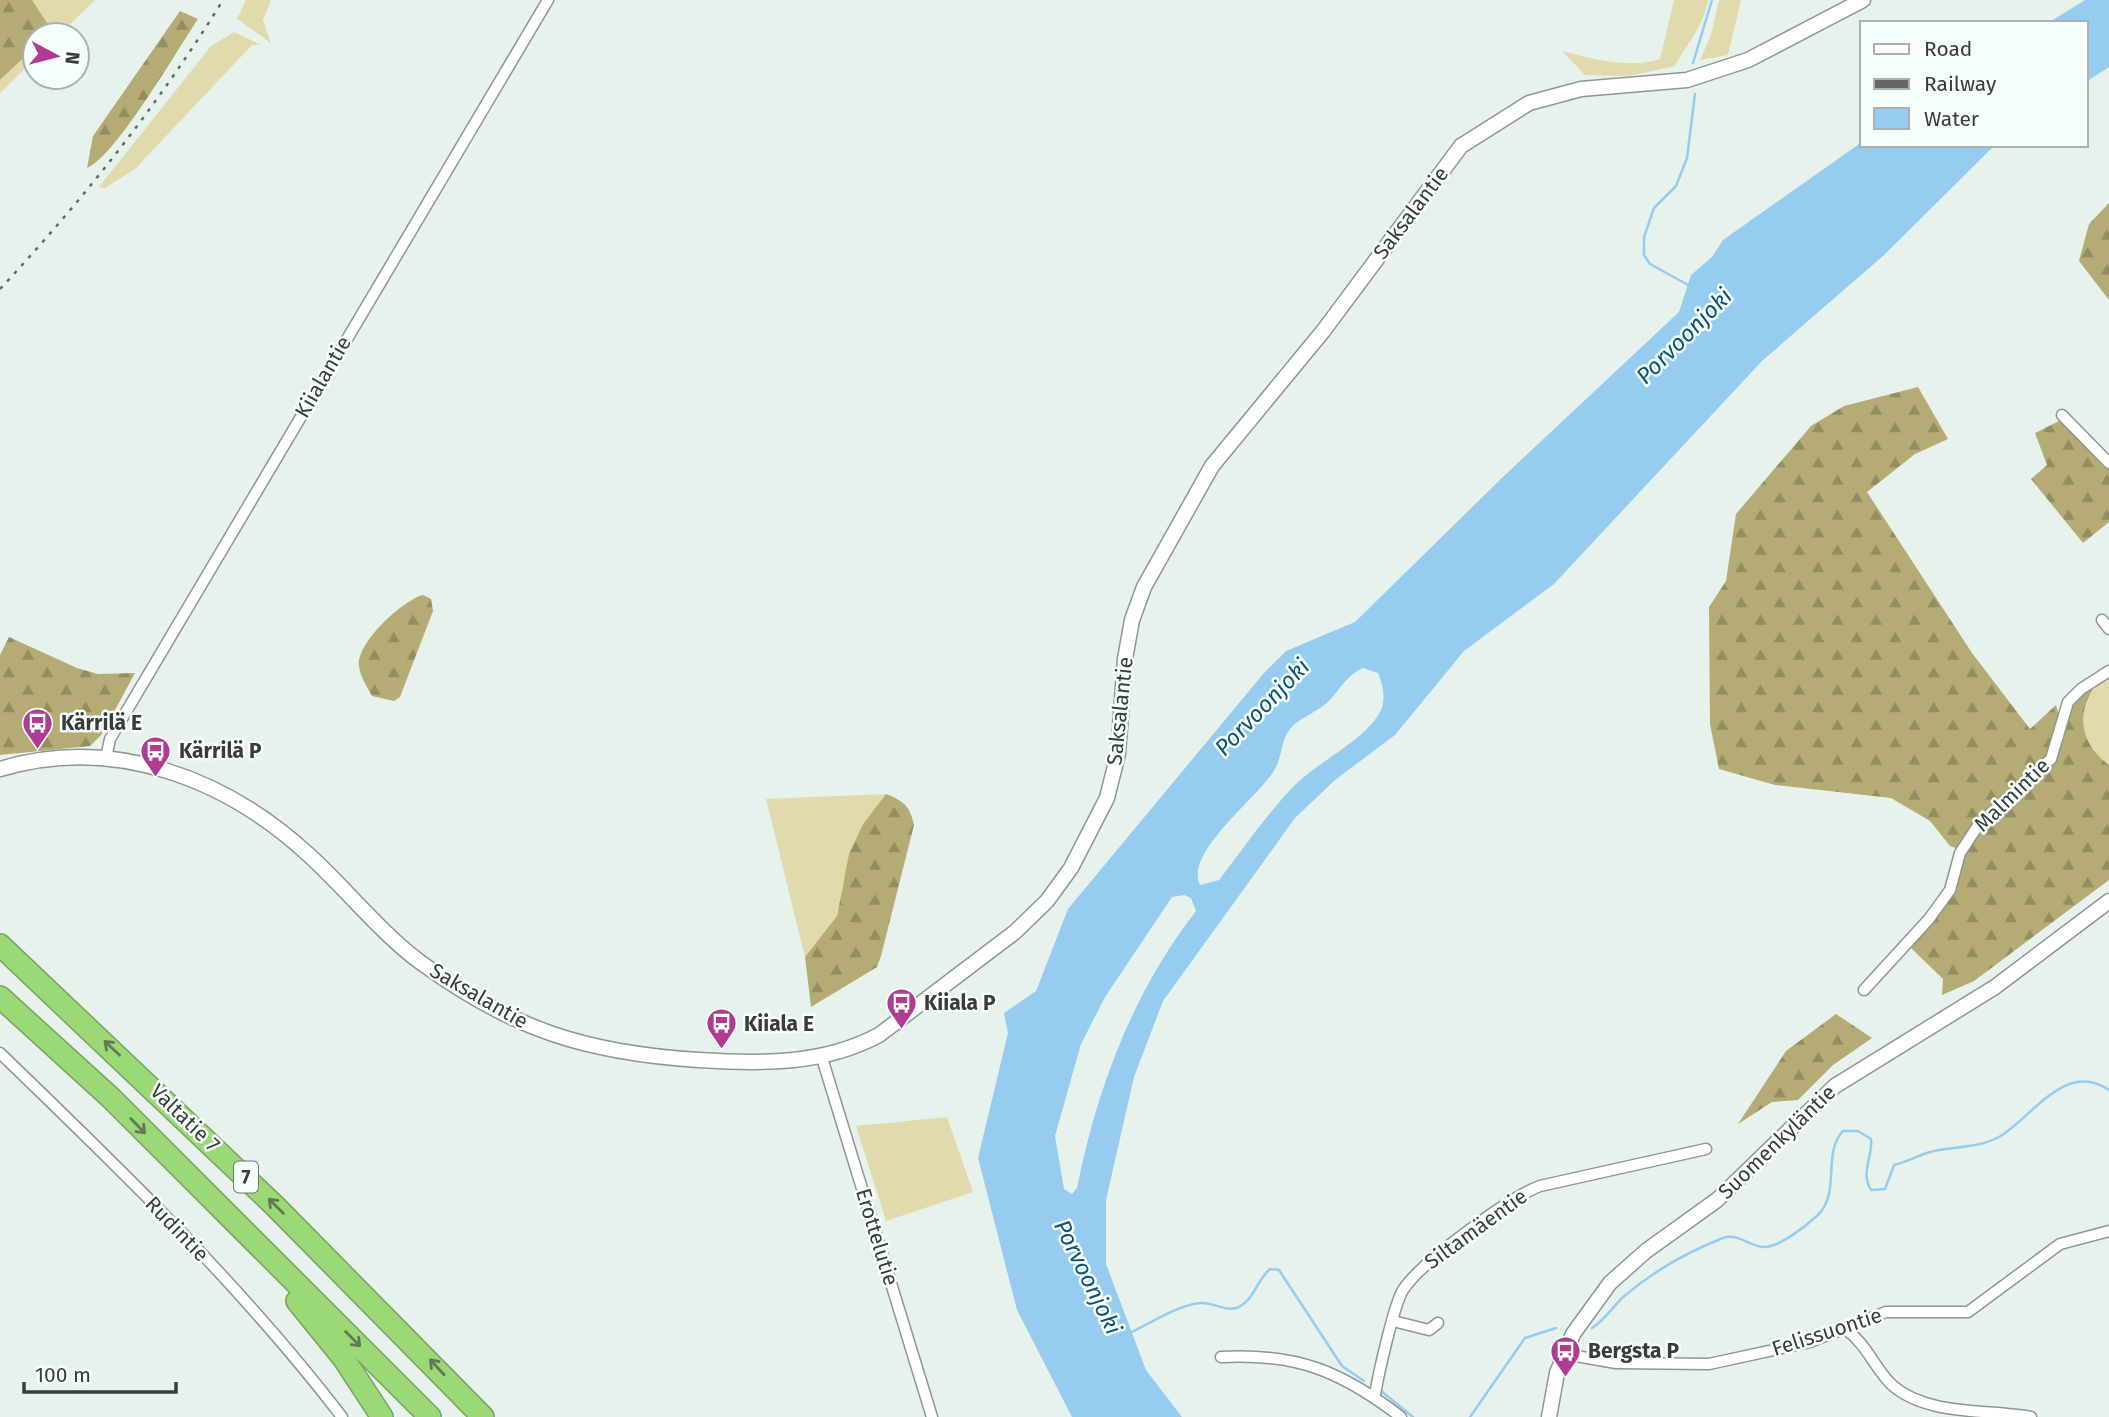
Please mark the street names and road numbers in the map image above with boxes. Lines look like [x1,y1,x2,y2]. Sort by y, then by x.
street label: Saksalantie [1368,162,1454,264]
street label: Kiialantie [289,331,357,423]
street label: Saksalantie [1101,655,1139,767]
street label: Malmintie [1969,753,2055,837]
street label: Saksalantie [425,957,533,1035]
street label: Valtatie 7 [145,1078,225,1158]
street label: Suomenkyläntie [1713,1079,1841,1205]
road number: 7 [234,1162,258,1192]
street label: Siltamäentie [1420,1183,1532,1275]
street label: Erottelutie [850,1185,904,1289]
street label: Rudintie [140,1191,214,1267]
street label: Felissuontie [1769,1302,1885,1362]

